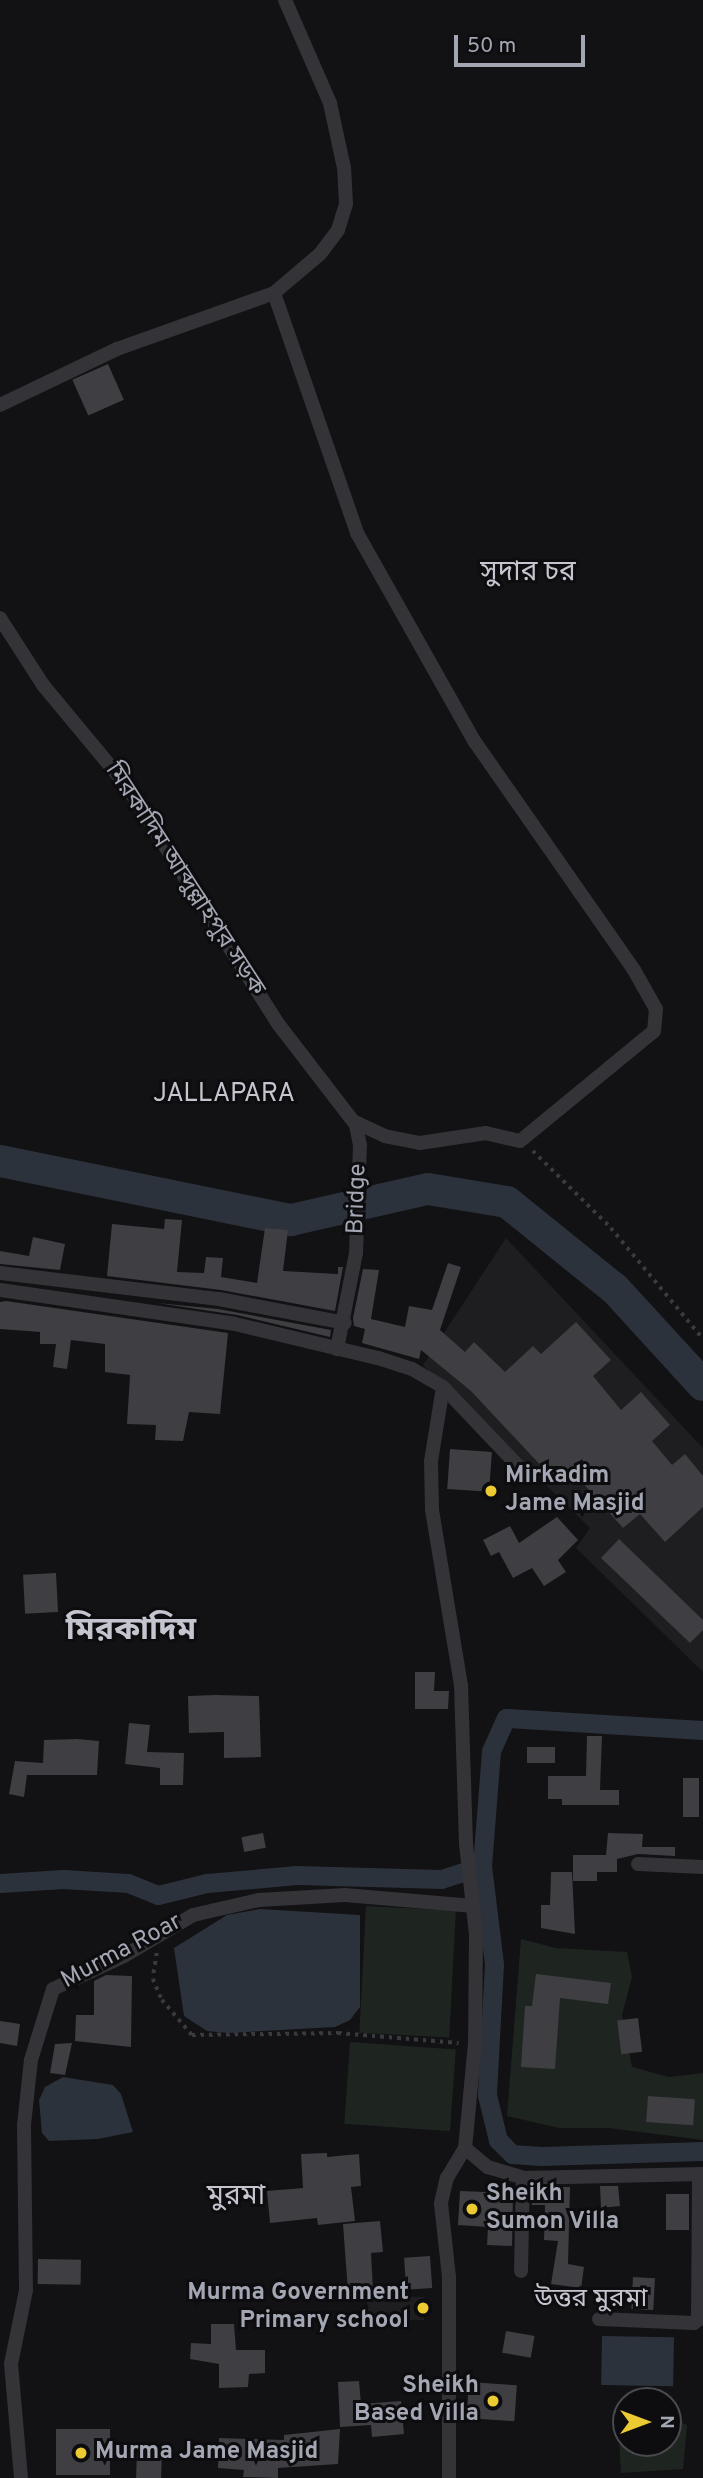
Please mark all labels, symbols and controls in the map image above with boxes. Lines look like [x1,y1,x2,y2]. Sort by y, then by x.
scale bar [458,21,589,65]
text: 50 m [467,33,516,60]
district label: সুদার চর [480,556,576,590]
street label: মিরকাদিম আব্দুল্লাহপুর সড়ক [98,758,270,1002]
district label: JALLAPARA [145,1079,303,1111]
street label: Bridge [342,1163,374,1235]
place label: Mirkadim Jame Masjid [505,1463,644,1519]
marker: Mirkadim Jame Masjid [483,1483,499,1499]
district label: মিরকাদিম [66,1612,196,1650]
street label: Murma Roar [57,1908,187,1996]
district label: মুরমা [207,2180,265,2214]
place label: Sheikh Sumon Villa [486,2181,620,2237]
marker: Sheikh Sumon Villa [464,2201,480,2217]
place label: Murma Government Primary school [187,2280,409,2336]
district label: উত্তর মুরমা [535,2284,647,2316]
marker: Murma Government Primary school [415,2300,431,2316]
place label: Sheikh Based Villa [353,2373,479,2429]
north arrow [612,2387,682,2457]
marker: Sheikh Based Villa [485,2393,501,2409]
text: N [654,2415,678,2429]
place label: Murma Jame Masjid [95,2439,318,2467]
marker: Murma Jame Masjid [73,2445,89,2461]

